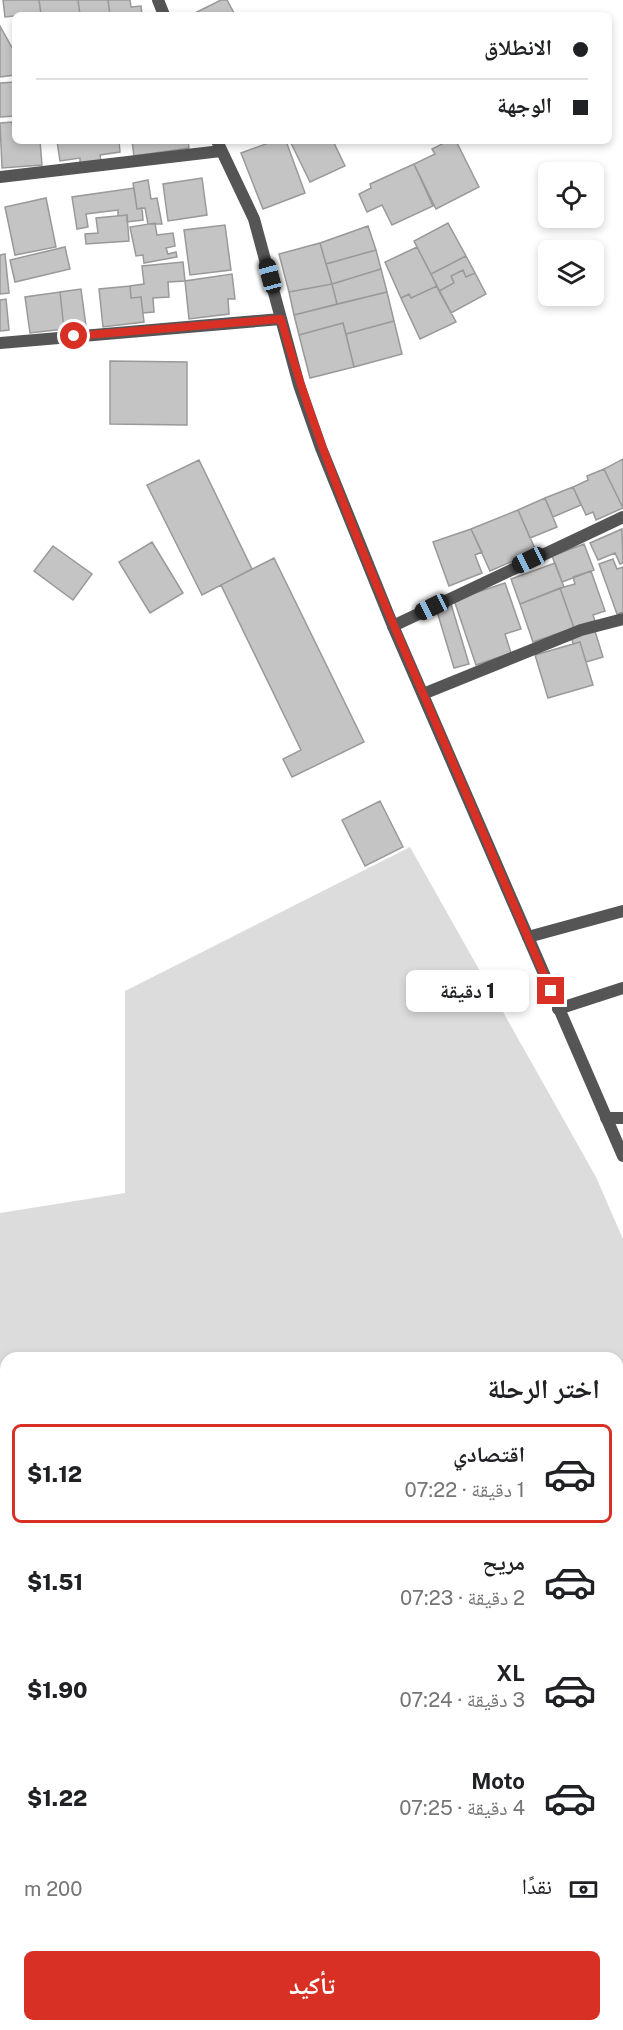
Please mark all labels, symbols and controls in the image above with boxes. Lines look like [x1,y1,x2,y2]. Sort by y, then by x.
text: الانطلاق [484,34,552,60]
text: الوجهة [497,92,552,118]
map controls [538,162,604,306]
button: locate [538,162,604,228]
button: layers [538,240,604,306]
car [257,256,283,296]
route start [60,322,87,349]
car [509,544,549,576]
car [412,591,452,623]
callout: 1 دقيقة [407,970,530,1012]
route end [537,977,564,1004]
text: 1 دقيقة [440,979,495,1003]
text: اختر الرحلة [487,1372,600,1404]
text: اقتصادي [453,1441,525,1467]
icon: car [543,1447,597,1501]
text: $1.12 [27,1461,82,1487]
text: 1 دقيقة · 07:22 [405,1478,525,1502]
text: مريح [482,1549,525,1575]
icon: car [543,1555,597,1609]
text: $1.51 [27,1569,83,1595]
text: 2 دقيقة · 07:23 [400,1586,525,1610]
text: XL [497,1660,525,1686]
icon: car [543,1663,597,1717]
text: $1.90 [27,1677,88,1703]
text: 3 دقيقة · 07:24 [399,1688,525,1712]
text: Moto [471,1768,525,1794]
icon: car [543,1771,597,1825]
text: $1.22 [27,1785,87,1811]
text: 4 دقيقة · 07:25 [399,1796,525,1820]
text: نقدًا [522,1873,552,1899]
icon: cash [567,1873,600,1906]
text: 200 m [24,1877,82,1901]
button: تأكيد [24,1951,600,2020]

